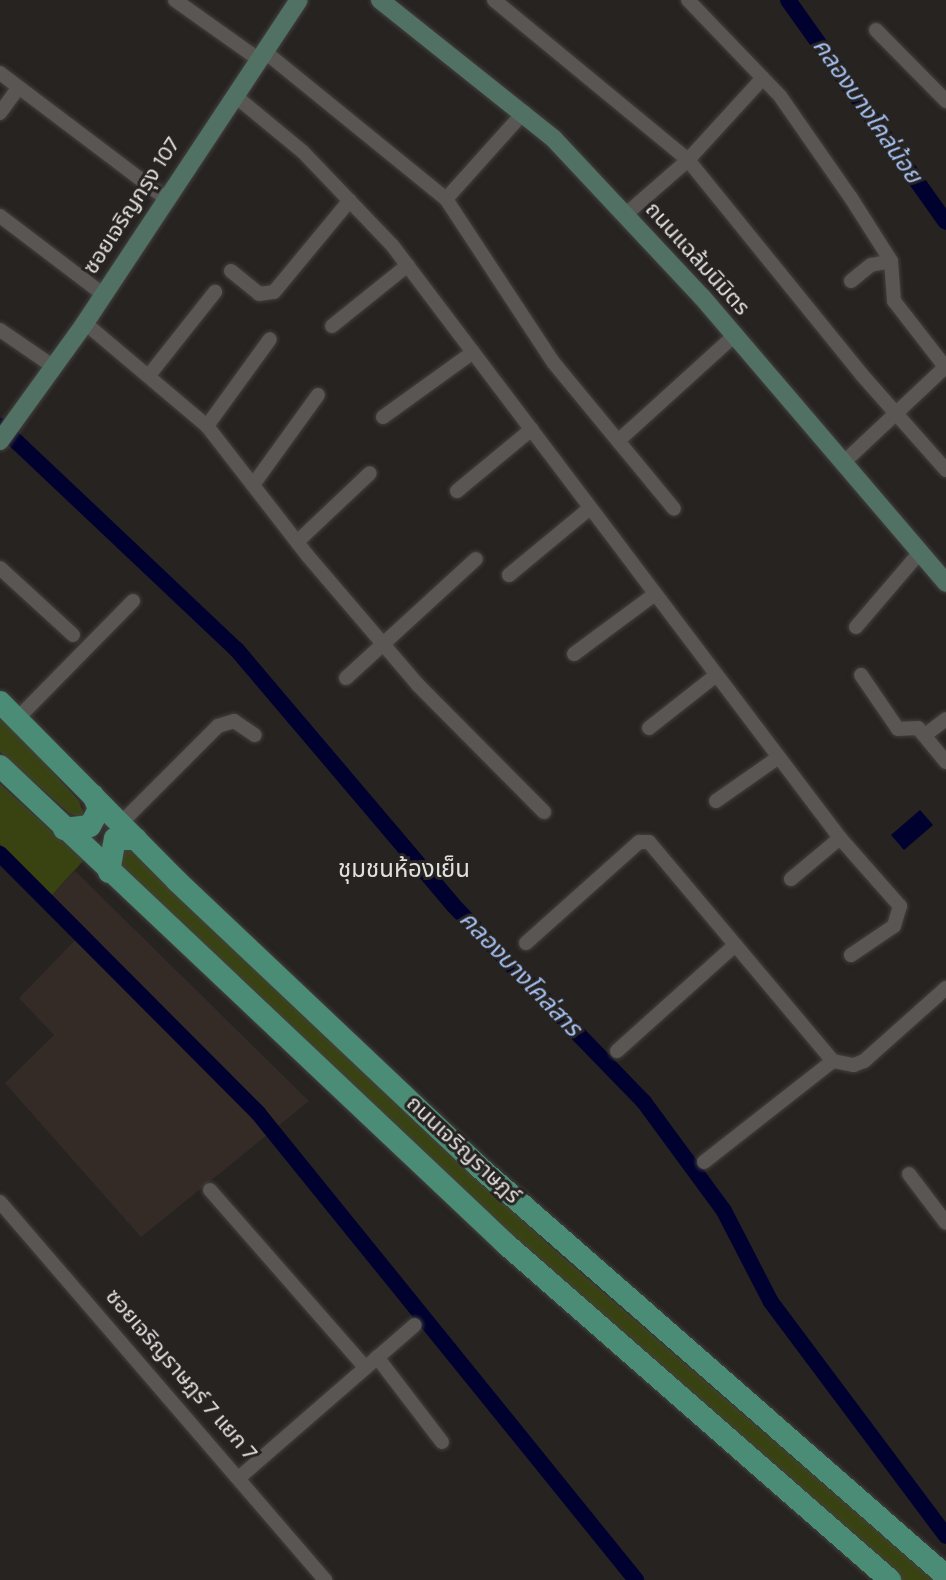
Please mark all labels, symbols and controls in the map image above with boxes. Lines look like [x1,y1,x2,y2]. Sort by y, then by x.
water label: คลองบางโคล่น้อย [806,33,928,189]
street label: ซอยเจริญกรุง 107 [78,133,186,279]
street label: ถนนแฉล้มนิมิตร [639,197,755,321]
district label: ชุมชนห้องเย็น [338,856,470,884]
water label: คลองบางโคล่สาร [453,905,587,1043]
street label: ถนนเจริญราษฎร์ [401,1090,525,1210]
street label: ซอยเจริญราษฎร์ 7 แยก 7 [99,1284,263,1466]

